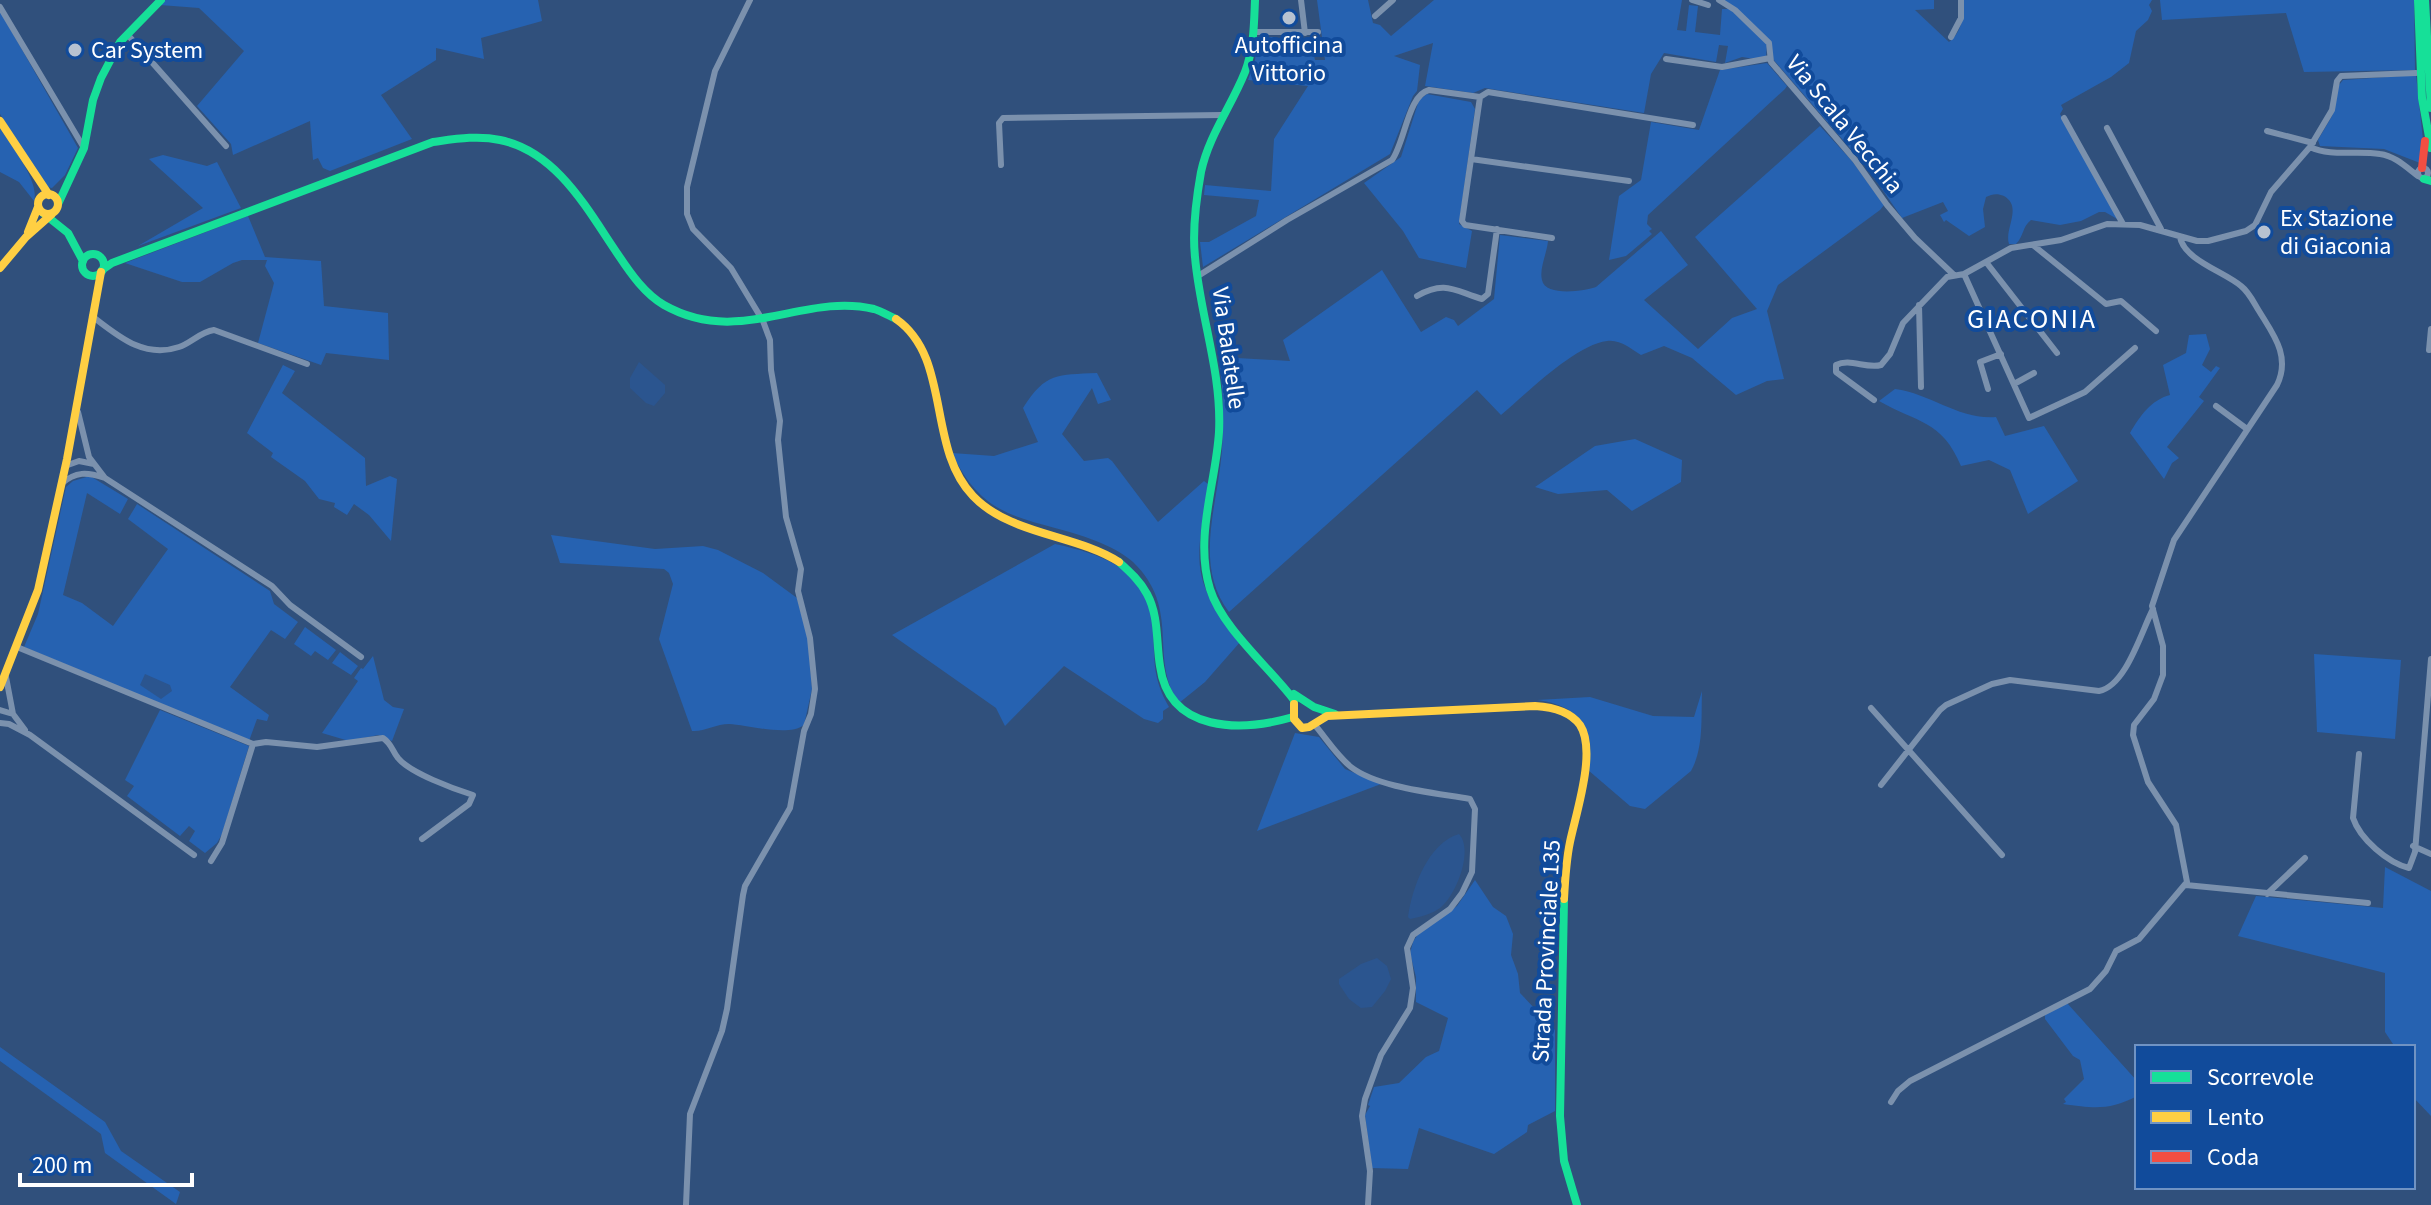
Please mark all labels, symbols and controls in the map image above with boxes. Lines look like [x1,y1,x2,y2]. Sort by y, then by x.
marker: Autofficina Vittorio [1280,9,1298,27]
place label: Autofficina Vittorio [1235,28,1343,91]
place label: Car System [91,33,203,68]
marker: Car System [66,41,84,59]
street label: Via Scala Vecchia [1777,47,1912,201]
place label: Ex Stazione di Giaconia [2280,201,2394,264]
marker: Ex Stazione di Giaconia [2255,223,2273,241]
street label: Via Balatelle [1203,285,1254,411]
district label: GIACONIA [1967,299,2097,339]
street label: Strada Provinciale 135 [1523,839,1570,1063]
legend [2135,1045,2415,1189]
text: Scorrevole [2207,1060,2314,1095]
text: Lento [2207,1100,2264,1135]
scale bar [20,1137,192,1187]
text: Coda [2207,1140,2259,1175]
text: 200 m [32,1148,92,1183]

